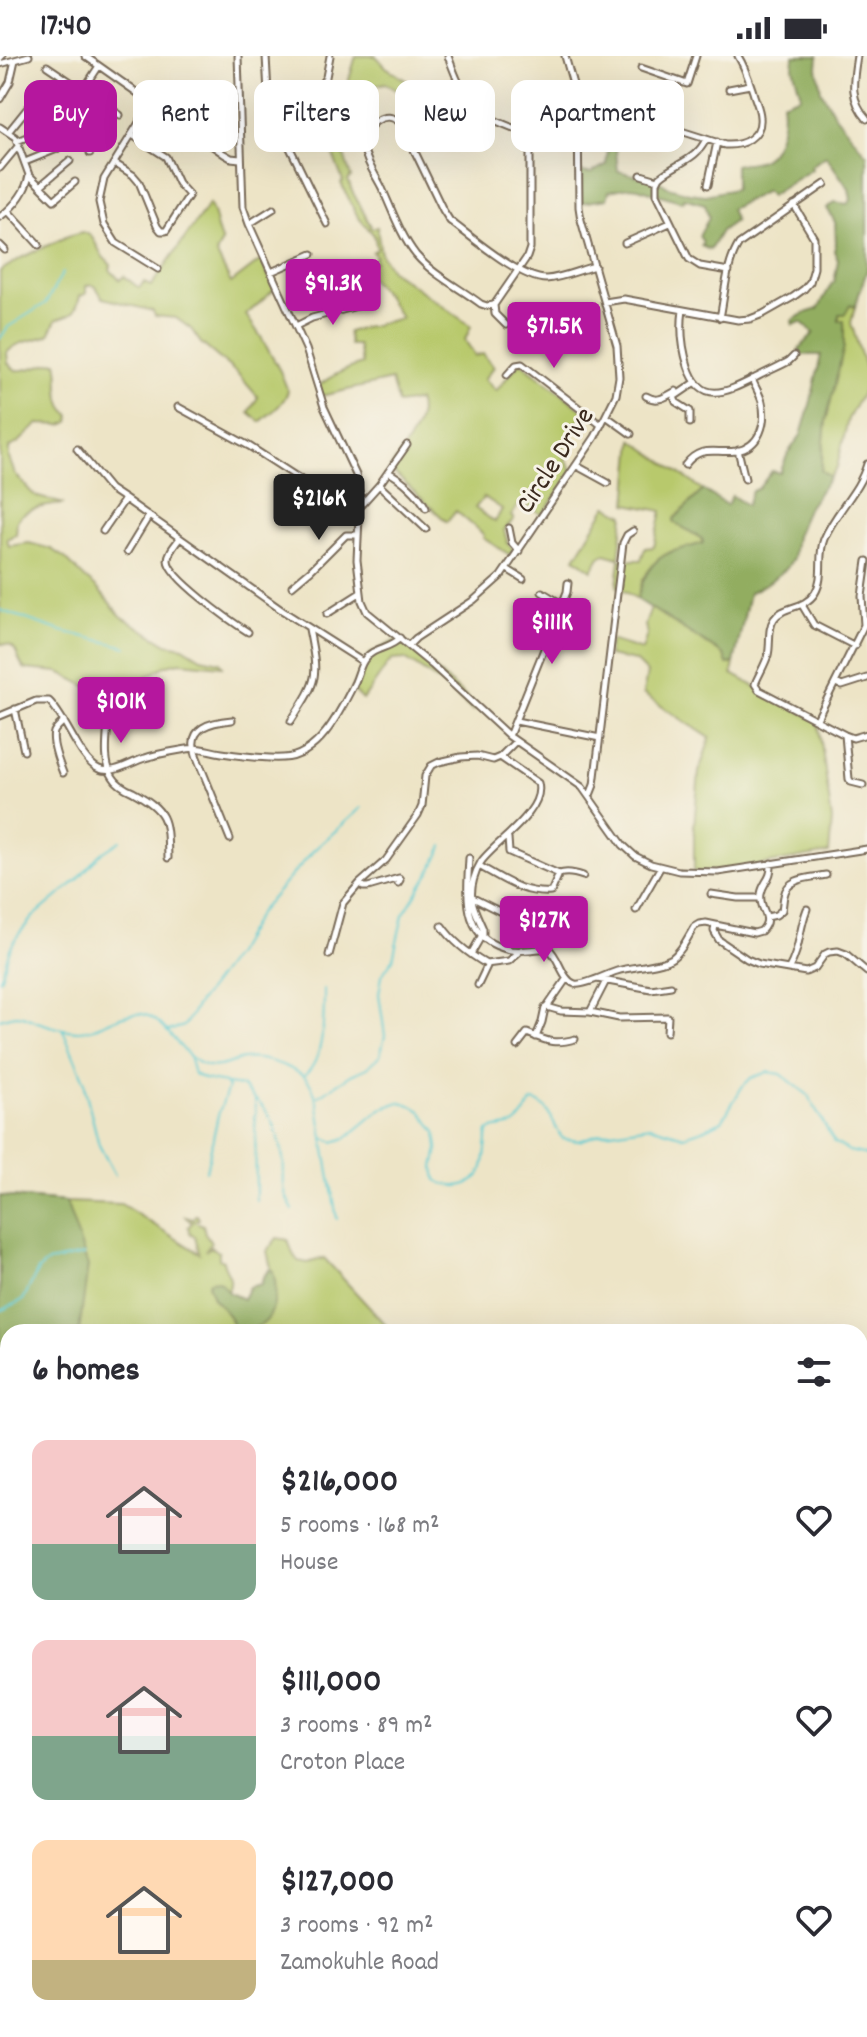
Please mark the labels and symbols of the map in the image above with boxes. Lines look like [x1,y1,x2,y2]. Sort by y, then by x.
pin: $91.3K [268,259,398,327]
pin: $71.5K [489,302,619,370]
street label: Circle Drive [508,401,607,523]
pin: $216K [263,474,375,542]
pin: $111K [496,598,608,666]
pin: $101K [65,677,177,745]
pin: $127K [488,896,600,964]

